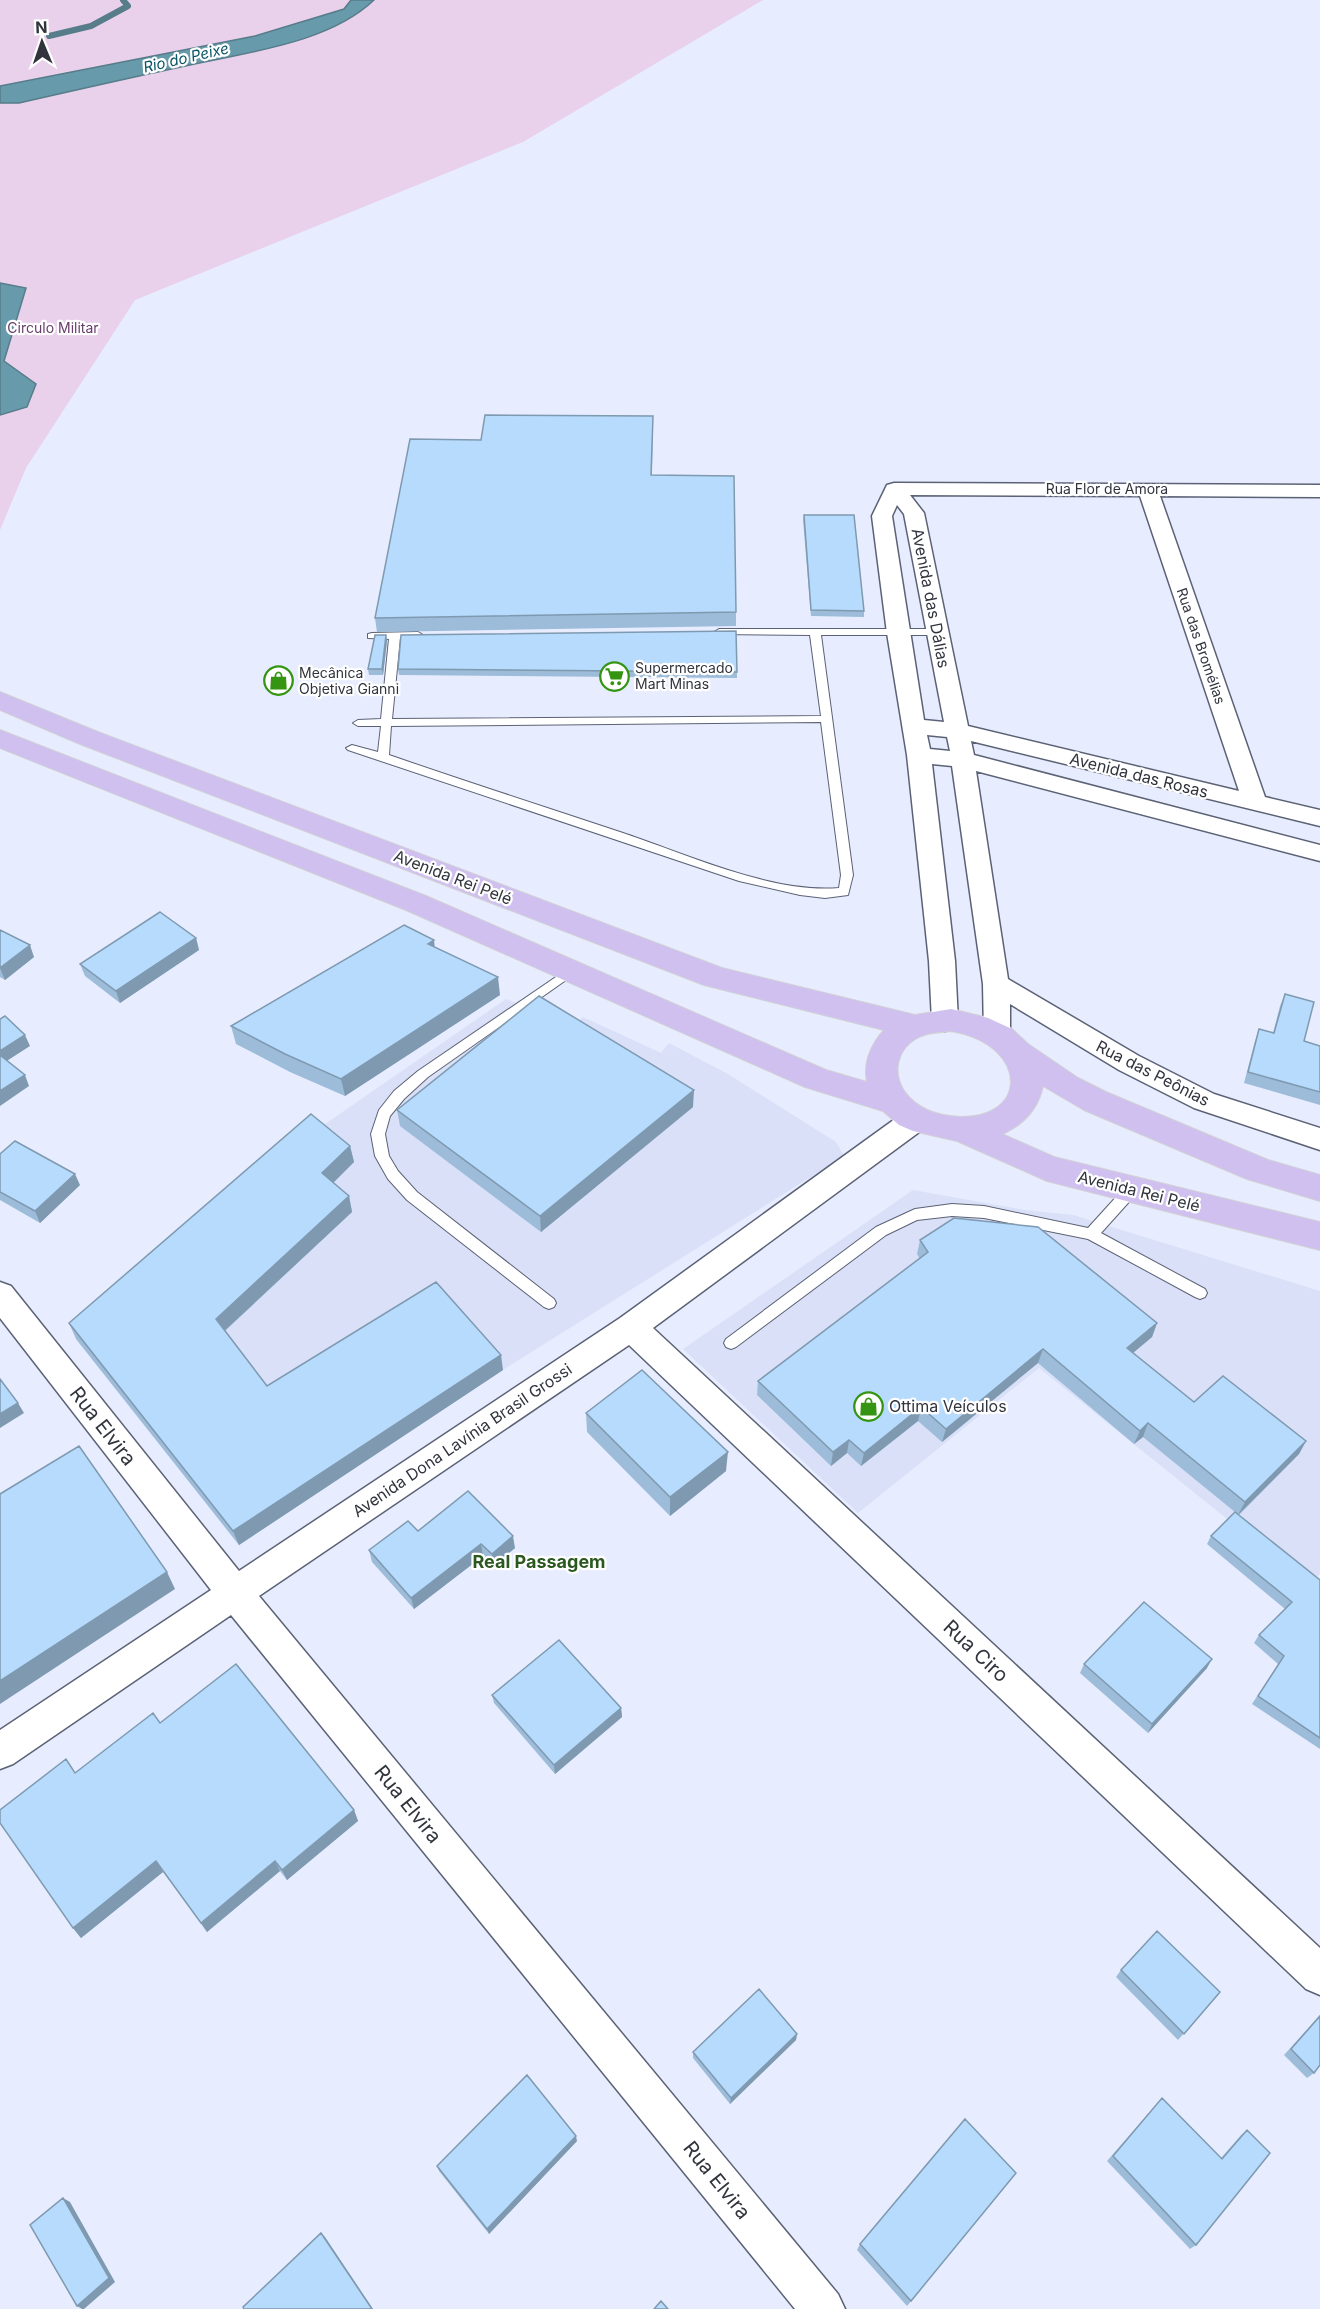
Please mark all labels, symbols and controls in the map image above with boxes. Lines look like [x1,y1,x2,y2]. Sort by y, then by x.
north arrow [12,12,72,72]
text: N [35,17,48,37]
water label: Rio do Peixe [141,38,231,77]
park label: Circulo Militar [7,319,99,336]
street label: Rua Flor de Amora [1046,480,1168,497]
street label: Avenida das Dálias [908,526,954,670]
street label: Rua das Bromélias [1174,585,1229,706]
place label: Supermercado Mart Minas [635,659,733,692]
supermarket icon: Supermercado Mart Minas [598,660,630,692]
place label: Mecânica Objetiva Gianni [299,664,399,697]
shop icon: Mecânica Objetiva Gianni [262,665,294,697]
street label: Avenida das Rosas [1068,748,1210,802]
street label: Avenida Rei Pelé [391,845,515,909]
street label: Rua das Peônias [1093,1036,1213,1110]
street label: Avenida Rei Pelé [1076,1166,1202,1216]
street label: Avenida Dona Lavínia Brasil Grossi [348,1359,576,1521]
street label: Rua Elvira [65,1382,141,1470]
shop icon: Ottima Veículos [852,1390,884,1422]
place label: Ottima Veículos [889,1396,1007,1416]
district label: Real Passagem [472,1551,606,1572]
street label: Rua Ciro [938,1615,1014,1687]
street label: Rua Elvira [369,1760,447,1848]
street label: Rua Elvira [678,2136,756,2224]

